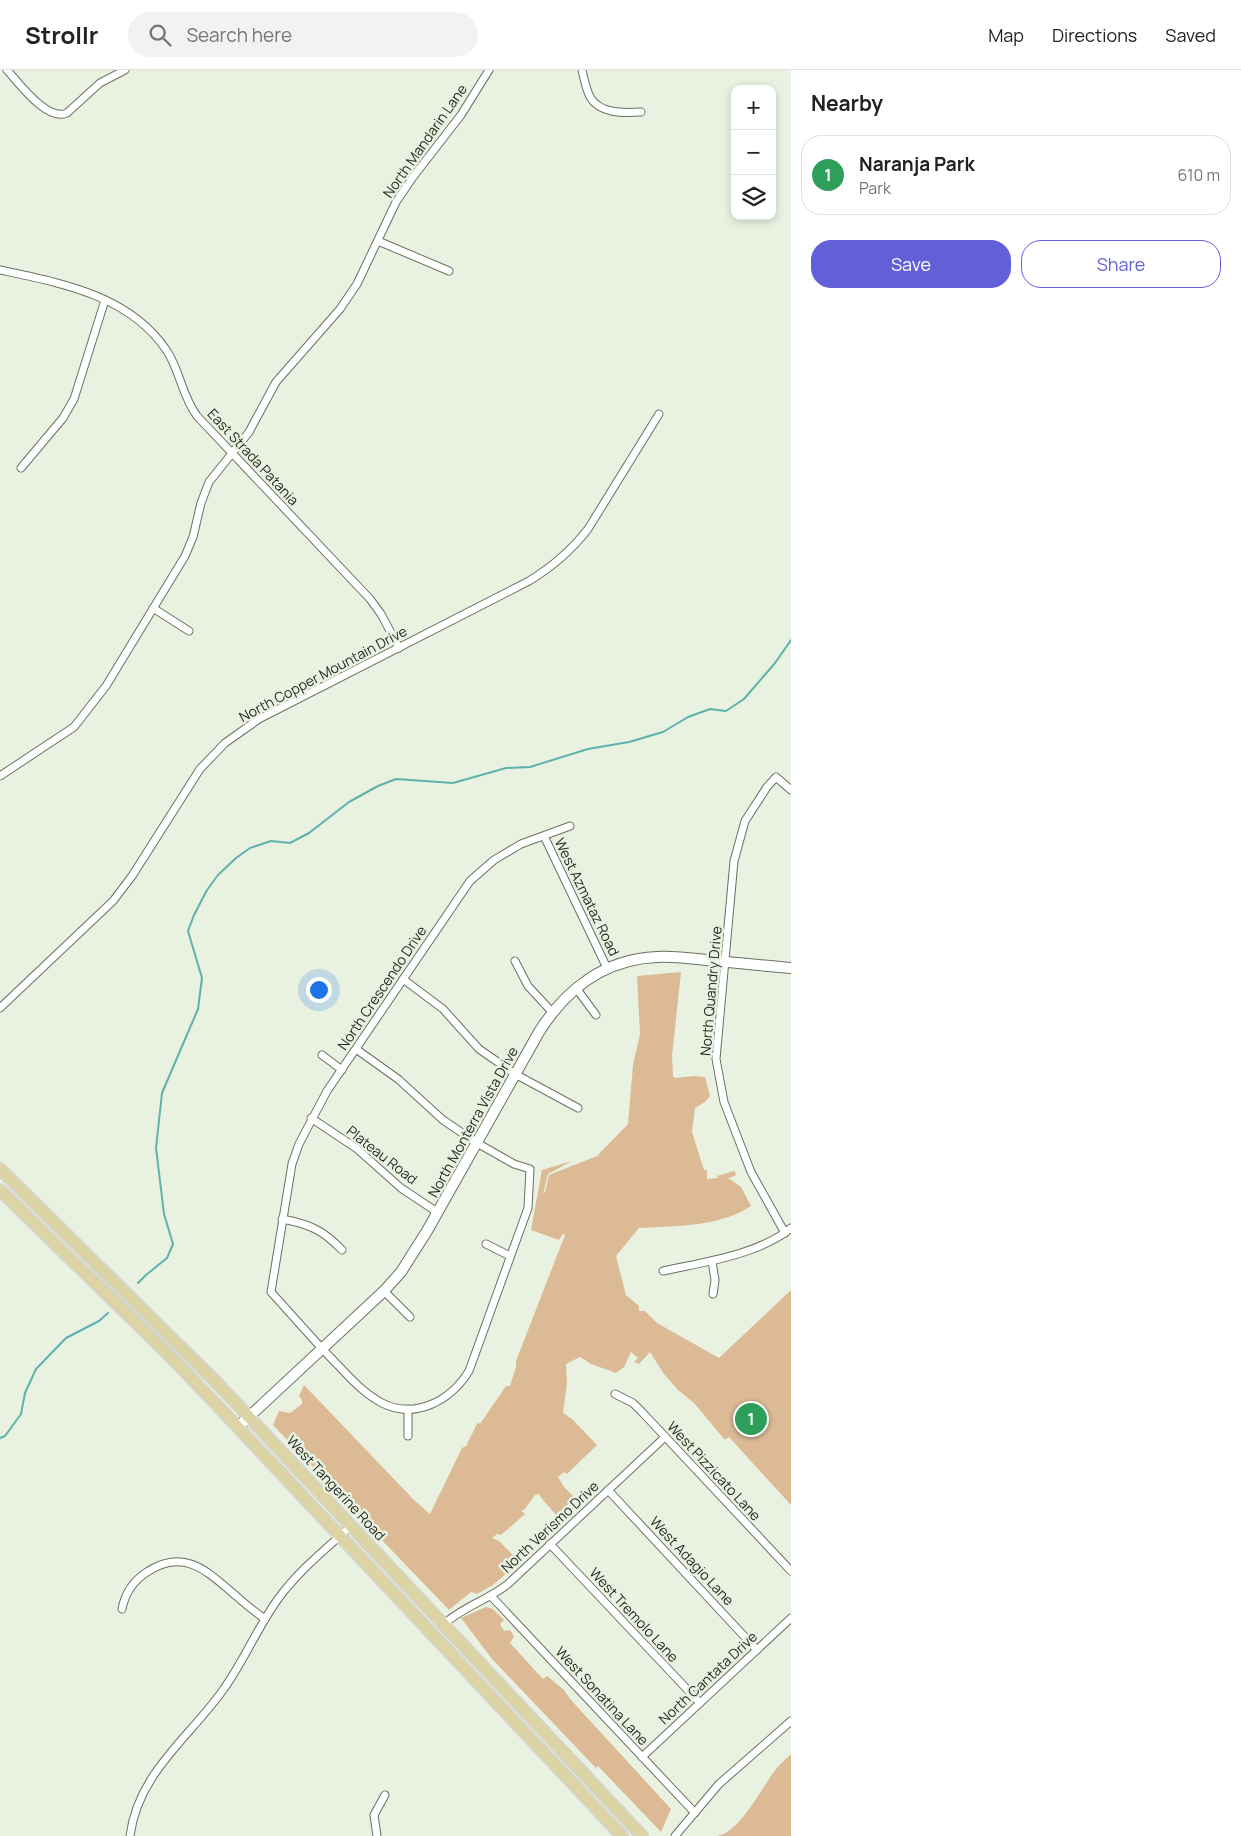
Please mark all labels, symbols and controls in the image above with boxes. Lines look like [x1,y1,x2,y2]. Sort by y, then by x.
search box [128,12,478,57]
text: Strollr [25,18,98,51]
icon: search [146,21,174,49]
text: Search here [186,22,292,48]
text: Map [988,23,1024,47]
text: Directions [1052,23,1137,47]
text: Saved [1165,23,1216,47]
street label: North Mandarin Lane [378,80,471,201]
map controls [731,85,776,220]
button: + [731,85,776,130]
text: Nearby [811,89,883,117]
button: − [731,130,776,175]
text: Naranja Park [859,151,975,177]
text: 1 [824,164,832,186]
text: 610 m [1178,164,1220,186]
button: layers [731,175,776,220]
text: Park [859,177,891,199]
button: Save [811,240,1011,288]
button: Share [1021,240,1221,288]
street label: East Strada Patania [204,404,303,509]
street label: North Copper Mountain Drive [235,621,410,726]
street label: West Azmataz Road [551,835,624,959]
street label: North Crescendo Drive [333,922,430,1054]
street label: North Quandry Drive [695,925,726,1057]
your location [306,977,332,1003]
street label: North Monterra Vista Drive [423,1043,522,1201]
street label: Plateau Road [343,1121,422,1188]
pin: 1 [735,1400,767,1438]
street label: West Pizzicato Lane [663,1417,765,1524]
street label: West Tangerine Road [283,1431,390,1544]
street label: North Verismo Drive [497,1476,602,1577]
street label: West Adagio Lane [646,1512,739,1609]
street label: West Tremolo Lane [586,1563,683,1666]
street label: North Cantata Drive [654,1627,761,1728]
street label: West Sonatina Lane [552,1642,653,1749]

